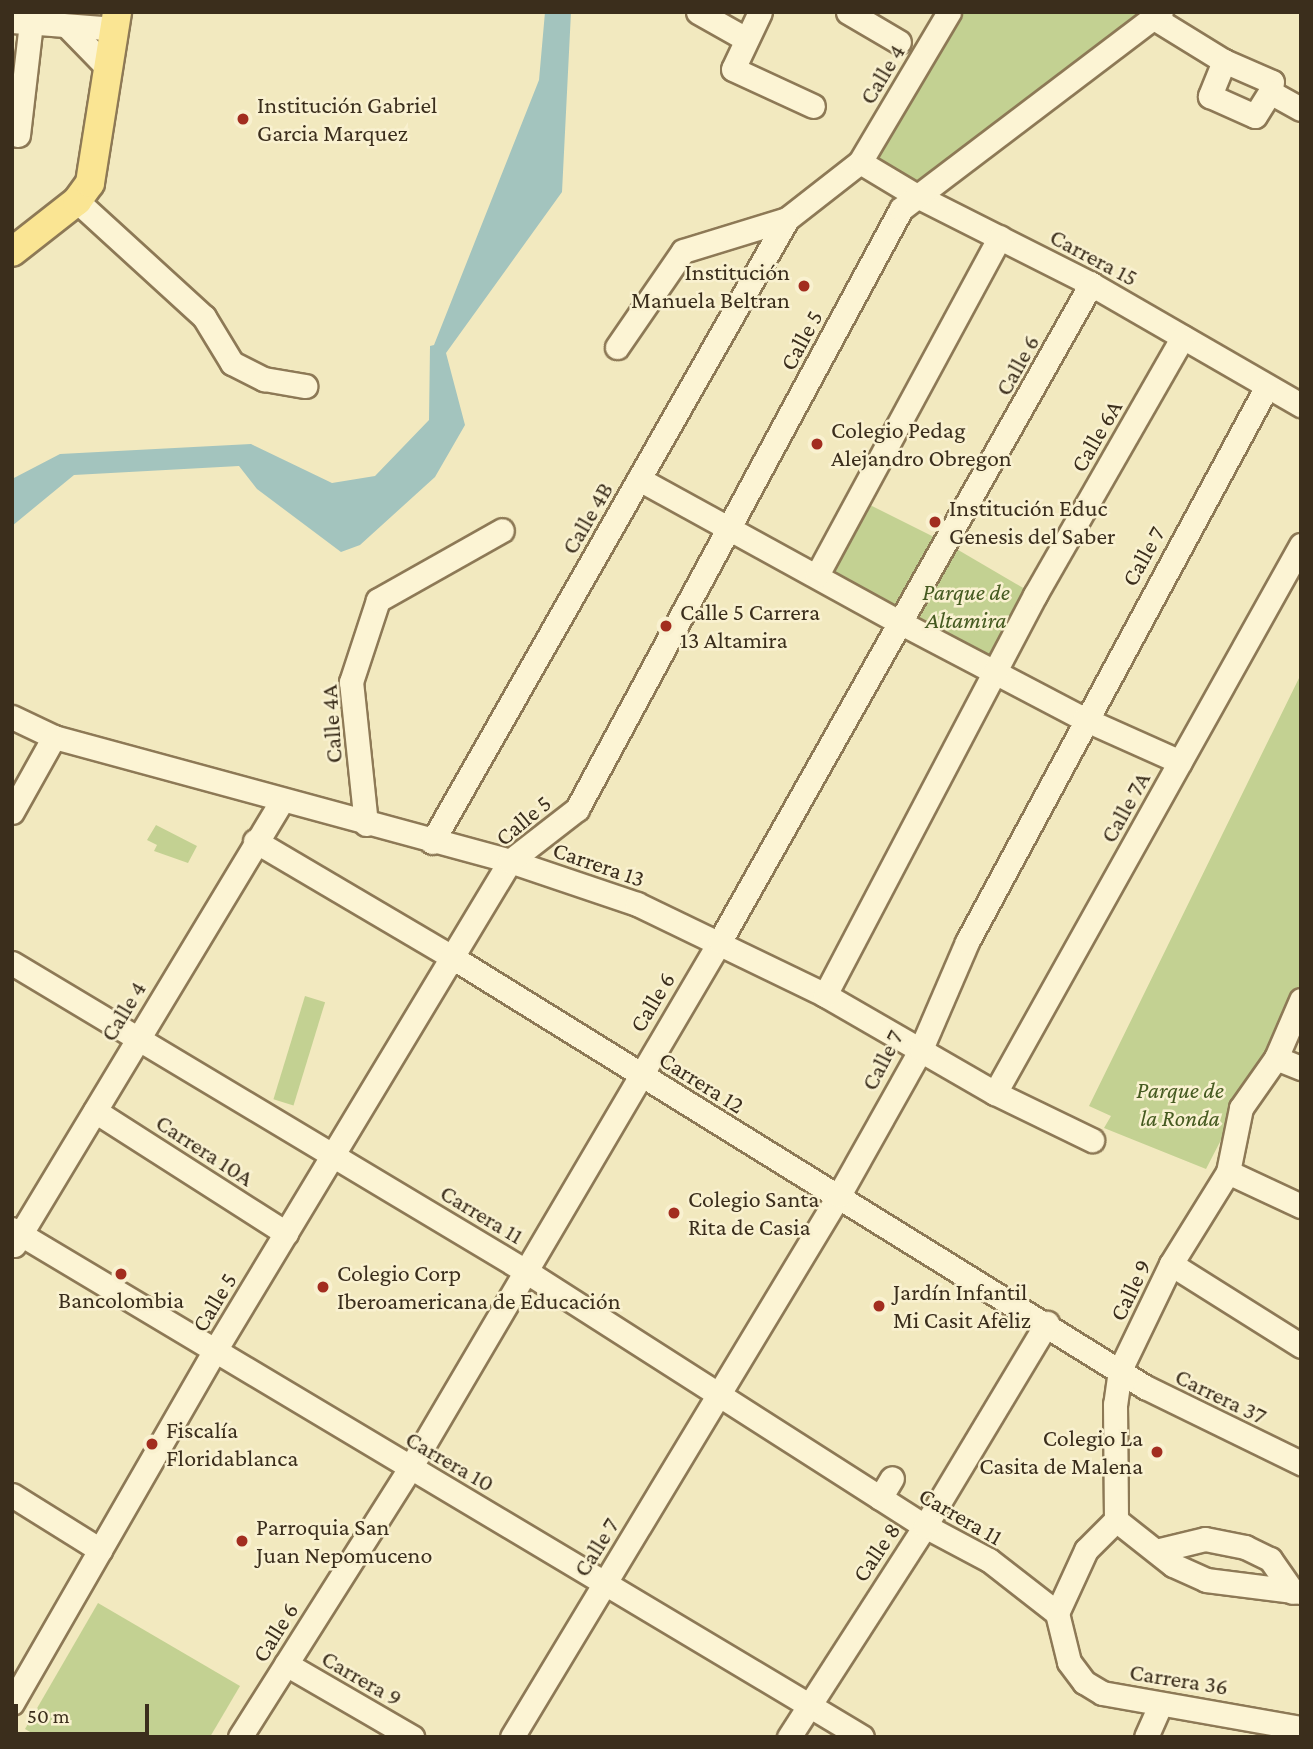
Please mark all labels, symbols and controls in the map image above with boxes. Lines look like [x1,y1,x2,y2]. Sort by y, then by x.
street label: Calle 4 [853,39,911,109]
place label: Institución Gabriel Garcia Marquez [257,91,437,147]
marker: Institución Gabriel Garcia Marquez [235,111,251,127]
street label: Carrera 15 [1045,222,1143,292]
place label: Institución Manuela Beltran [631,258,790,314]
marker: Institución Manuela Beltran [796,278,812,294]
street label: Calle 5 [773,305,829,375]
street label: Calle 6 [989,330,1045,400]
street label: Calle 6A [1064,395,1128,477]
place label: Colegio Pedag Alejandro Obregon [831,416,1012,472]
marker: Colegio Pedag Alejandro Obregon [809,436,825,452]
street label: Calle 4B [555,477,619,559]
place label: Institución Educ Genesis del Saber [949,494,1116,550]
marker: Institución Educ Genesis del Saber [927,514,943,530]
street label: Calle 7 [1115,521,1171,591]
park label: Parque de Altamira [922,578,1010,634]
place label: Calle 5 Carrera 13 Altamira [680,598,820,654]
marker: Calle 5 Carrera 13 Altamira [658,618,674,634]
street label: Calle 4A [314,684,348,764]
street label: Calle 7A [1094,766,1156,848]
street label: Calle 5 [489,788,557,852]
street label: Carrera 13 [549,835,649,893]
street label: Calle 6 [623,967,681,1037]
street label: Calle 4 [94,976,152,1046]
street label: Calle 7 [855,1025,909,1095]
street label: Carrera 12 [654,1045,750,1119]
park label: Parque de la Ronda [1136,1076,1224,1132]
street label: Carrera 10A [151,1108,259,1192]
street label: Carrera 11 [435,1178,529,1250]
place label: Colegio Santa Rita de Casia [688,1185,819,1241]
marker: Colegio Santa Rita de Casia [666,1205,682,1221]
street label: Calle 9 [1103,1254,1157,1326]
place label: Colegio Corp Iberoamericana de Educación [337,1259,621,1315]
marker: Bancolombia [113,1266,129,1282]
street label: Calle 5 [185,1267,243,1337]
place label: Jardín Infantil Mi Casit Afeliz [893,1278,1031,1334]
marker: Colegio Corp Iberoamericana de Educación [315,1279,331,1295]
place label: Bancolombia [58,1286,184,1314]
marker: Jardín Infantil Mi Casit Afeliz [871,1298,887,1314]
street label: Carrera 37 [1171,1362,1271,1430]
place label: Fiscalía Floridablanca [166,1416,298,1472]
street label: Carrera 10 [401,1424,499,1498]
place label: Colegio La Casita de Malena [979,1424,1143,1480]
marker: Fiscalía Floridablanca [144,1436,160,1452]
marker: Colegio La Casita de Malena [1149,1444,1165,1460]
street label: Carrera 11 [914,1481,1008,1551]
street label: Calle 7 [567,1512,625,1582]
place label: Parroquia San Juan Nepomuceno [256,1513,432,1569]
street label: Calle 8 [846,1517,906,1587]
marker: Parroquia San Juan Nepomuceno [234,1533,250,1549]
street label: Calle 6 [246,1597,304,1667]
street label: Carrera 9 [317,1644,407,1712]
street label: Carrera 36 [1128,1657,1230,1701]
scale bar [18,1690,152,1734]
text: 50 m [27,1704,70,1728]

